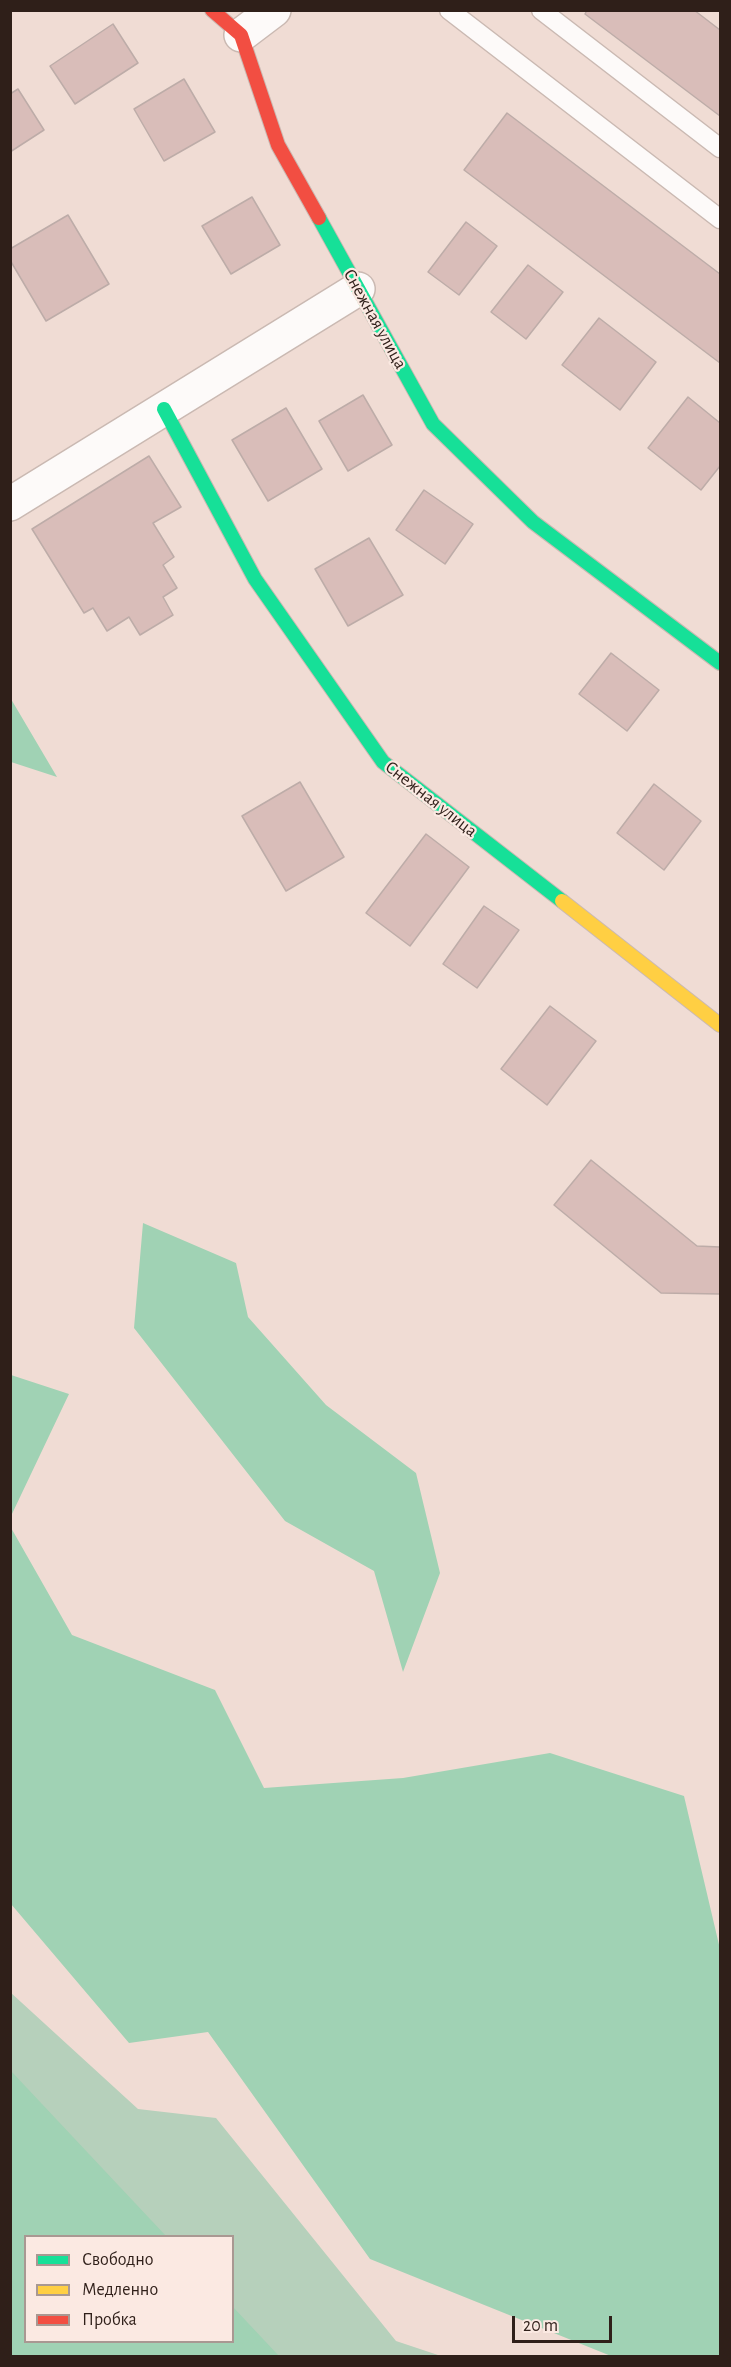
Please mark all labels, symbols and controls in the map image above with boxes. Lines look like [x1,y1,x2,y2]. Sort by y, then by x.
street label: Снежная улица [339,265,411,373]
street label: Снежная улица [381,756,481,842]
legend [24,2235,234,2343]
text: Свободно [82,2251,154,2269]
text: Медленно [82,2281,158,2299]
scale bar [515,2304,616,2342]
text: Пробка [82,2311,137,2329]
text: 20 m [523,2317,558,2335]

